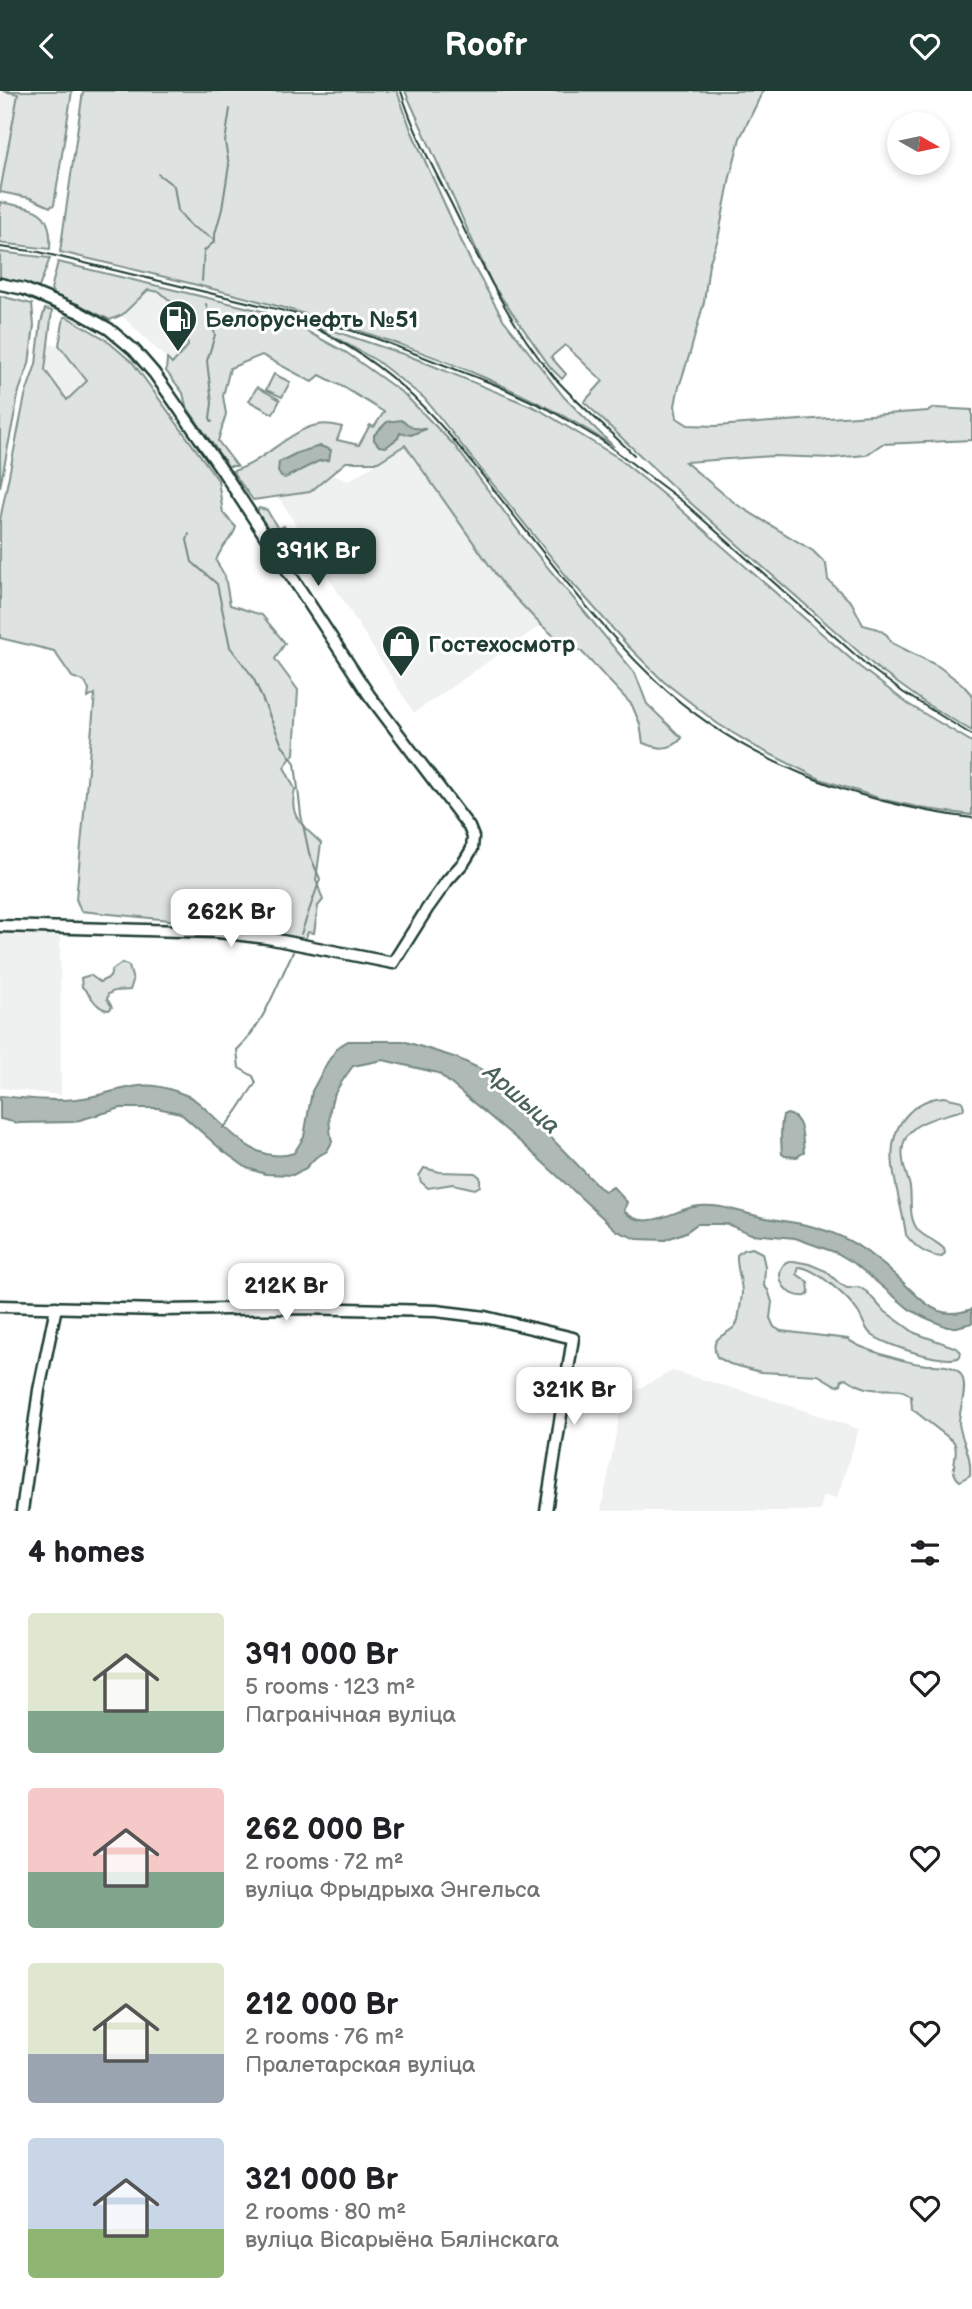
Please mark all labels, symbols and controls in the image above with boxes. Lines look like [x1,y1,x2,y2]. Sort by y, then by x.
text: Roofr [445,26,527,65]
icon: back [28,27,66,65]
icon: heart [906,27,944,65]
north arrow [887,112,950,175]
map controls [887,112,950,175]
fuel station icon: Белоруснефть №51 [157,298,199,353]
place label: Белоруснефть №51 [205,306,418,334]
pin: 391K Br [253,529,383,588]
text: 391K Br [276,537,360,565]
shop icon: Гостехосмотр [380,623,422,678]
place label: Гостехосмотр [428,631,576,659]
pin: 262K Br [166,889,296,949]
text: 262K Br [187,898,275,926]
water label: Аршыца [476,1057,566,1141]
pin: 212K Br [221,1263,351,1323]
text: 212K Br [244,1272,328,1300]
pin: 321K Br [509,1367,639,1427]
text: 321K Br [532,1376,616,1404]
icon: filters [906,1534,944,1572]
text: 4 homes [28,1535,145,1571]
text: 391 000 Br [245,1637,398,1673]
icon: home [84,1641,168,1725]
icon: heart [906,1664,944,1702]
text: 5 rooms · 123 m² [245,1673,415,1701]
text: Пагранічная вуліца [245,1701,456,1729]
text: 262 000 Br [245,1812,405,1848]
icon: home [84,1816,168,1900]
icon: heart [906,1839,944,1877]
text: 2 rooms · 72 m² [245,1848,404,1876]
text: вуліца Фрыдрыха Энгельса [245,1876,540,1904]
text: 212 000 Br [245,1987,398,2023]
icon: home [84,1991,168,2075]
icon: heart [906,2014,944,2052]
text: 2 rooms · 76 m² [245,2023,404,2051]
text: Пралетарская вуліца [245,2051,476,2079]
text: 321 000 Br [245,2162,398,2198]
icon: home [84,2166,168,2250]
icon: heart [906,2189,944,2227]
text: 2 rooms · 80 m² [245,2198,406,2226]
text: вуліца Вісарыёна Бялінскага [245,2226,559,2254]

